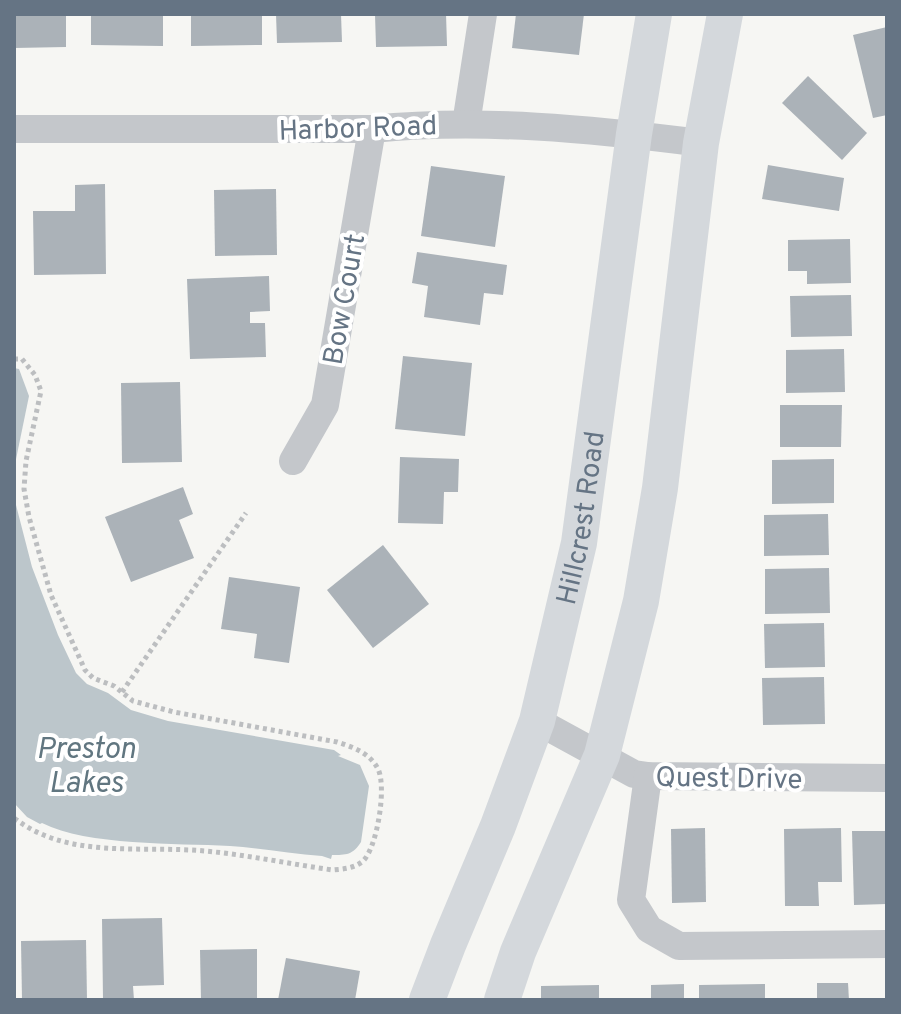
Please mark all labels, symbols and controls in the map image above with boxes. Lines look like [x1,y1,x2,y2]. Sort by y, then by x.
street label: Harbor Road [278,109,438,151]
street label: Bow Court [317,231,375,368]
street label: Hillcrest Road [550,429,615,609]
water label: Preston Lakes [36,732,136,803]
street label: Quest Drive [655,761,803,799]

